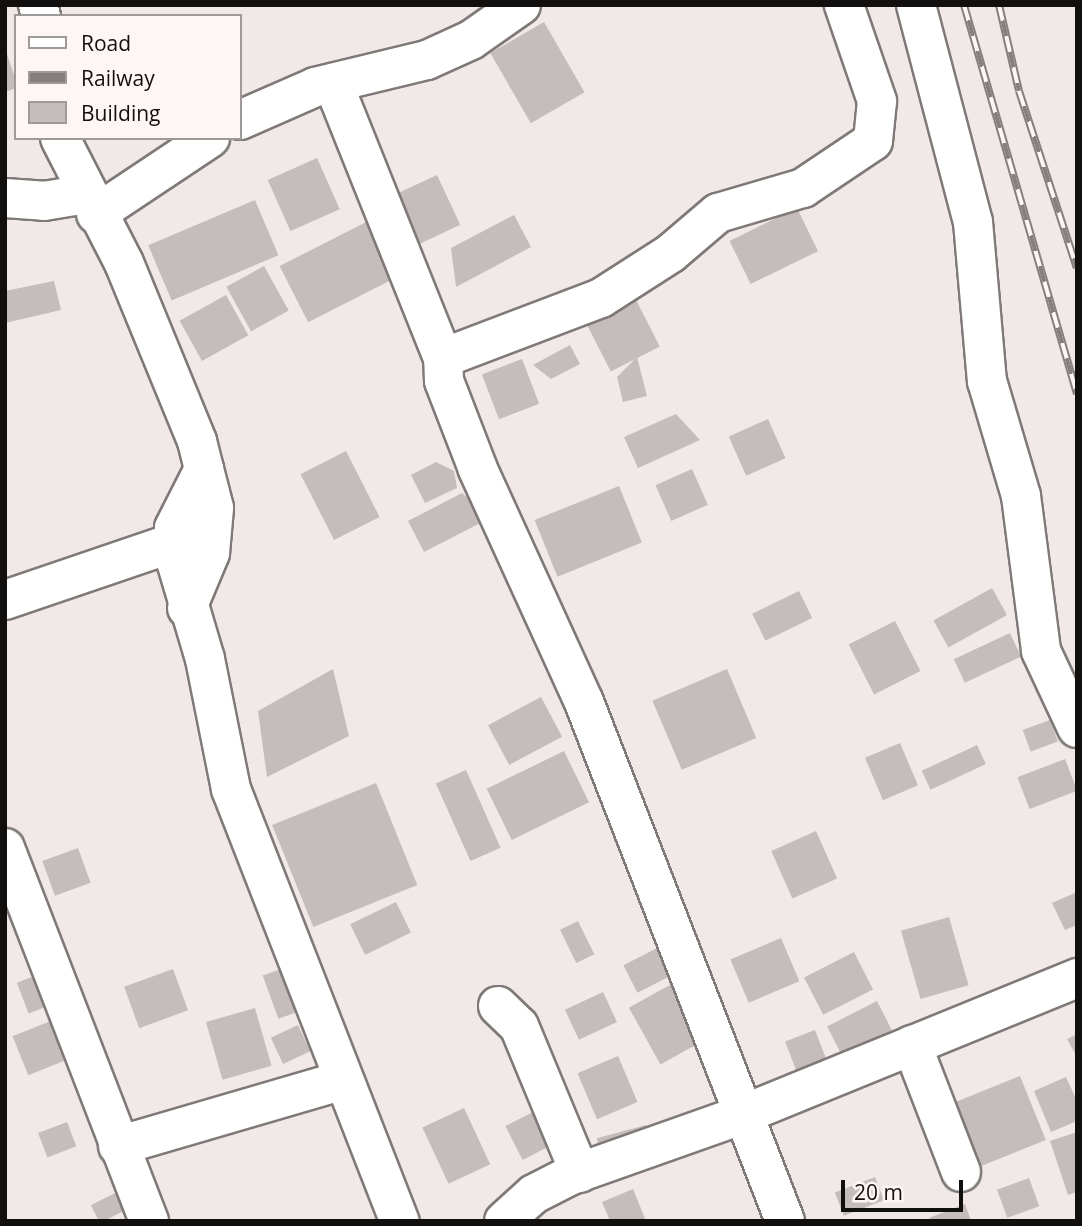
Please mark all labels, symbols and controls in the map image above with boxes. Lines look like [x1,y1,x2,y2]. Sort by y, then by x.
legend [14,14,242,140]
text: Road [81,29,131,57]
text: Railway [81,64,155,92]
text: Building [81,99,160,127]
scale bar [844,1166,967,1210]
text: 20 m [854,1178,903,1206]

